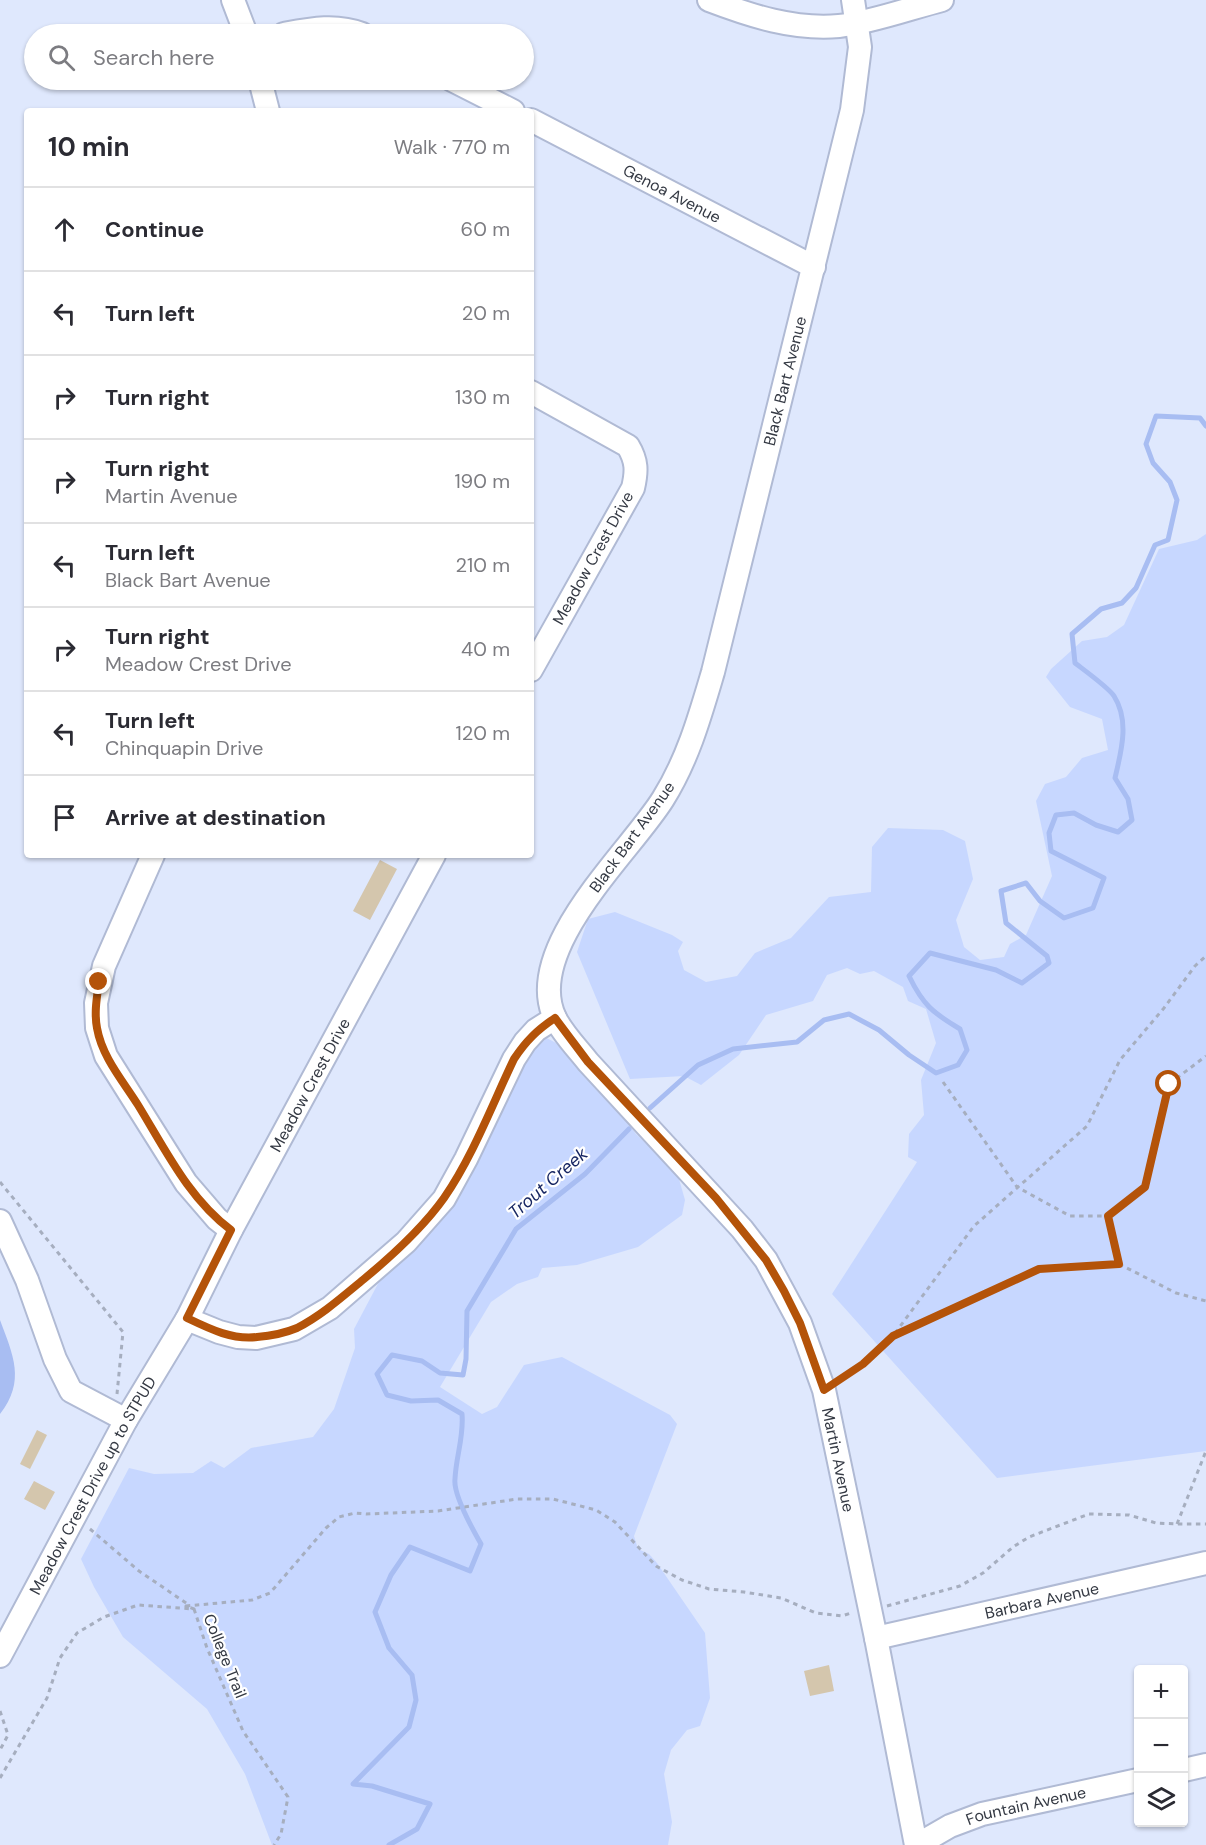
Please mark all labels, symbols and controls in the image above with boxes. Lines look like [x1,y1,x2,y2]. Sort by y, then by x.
search box [24,24,534,90]
icon: search [45,41,78,74]
text: Search here [93,43,214,72]
text: 10 min [48,130,130,164]
text: Walk · 770 m [394,134,510,160]
street label: Genoa Avenue [620,159,725,227]
icon: ahead [48,213,81,246]
text: Continue [105,215,204,244]
text: 60 m [461,216,510,242]
icon: left [48,297,81,330]
text: Turn left [105,299,195,328]
text: 20 m [462,300,510,326]
street label: Black Bart Avenue [759,314,811,448]
icon: right [48,381,81,414]
text: Turn right [105,383,210,412]
text: 130 m [455,384,510,410]
text: Turn right [105,454,210,483]
icon: right [48,465,81,498]
text: 190 m [454,468,510,494]
text: Martin Avenue [105,483,238,509]
street label: Meadow Crest Drive [548,488,638,628]
text: Turn left [105,538,195,567]
icon: left [48,549,81,582]
text: 210 m [455,552,510,578]
text: Black Bart Avenue [105,567,271,593]
text: Turn right [105,622,210,651]
icon: right [48,633,81,666]
text: 40 m [461,636,510,662]
text: Meadow Crest Drive [105,651,292,677]
text: Turn left [105,706,195,735]
icon: left [48,717,81,750]
text: 120 m [456,720,510,746]
text: Chinquapin Drive [105,735,263,761]
street label: Black Bart Avenue [585,777,679,897]
icon: arrive [48,801,81,834]
text: Arrive at destination [105,803,326,832]
route end [85,968,111,994]
street label: Meadow Crest Drive [265,1014,354,1155]
route start [1155,1070,1181,1096]
water label: Trout Creek [503,1141,593,1224]
street label: Meadow Crest Drive up to STPUD [24,1372,160,1598]
street label: Martin Avenue [817,1406,860,1514]
street label: Barbara Avenue [983,1577,1101,1623]
street label: College Trail [199,1611,251,1701]
map controls [1134,1665,1188,1827]
button: + [1134,1665,1188,1719]
button: − [1134,1719,1188,1773]
button: layers [1134,1773,1188,1827]
street label: Fountain Avenue [963,1781,1088,1830]

